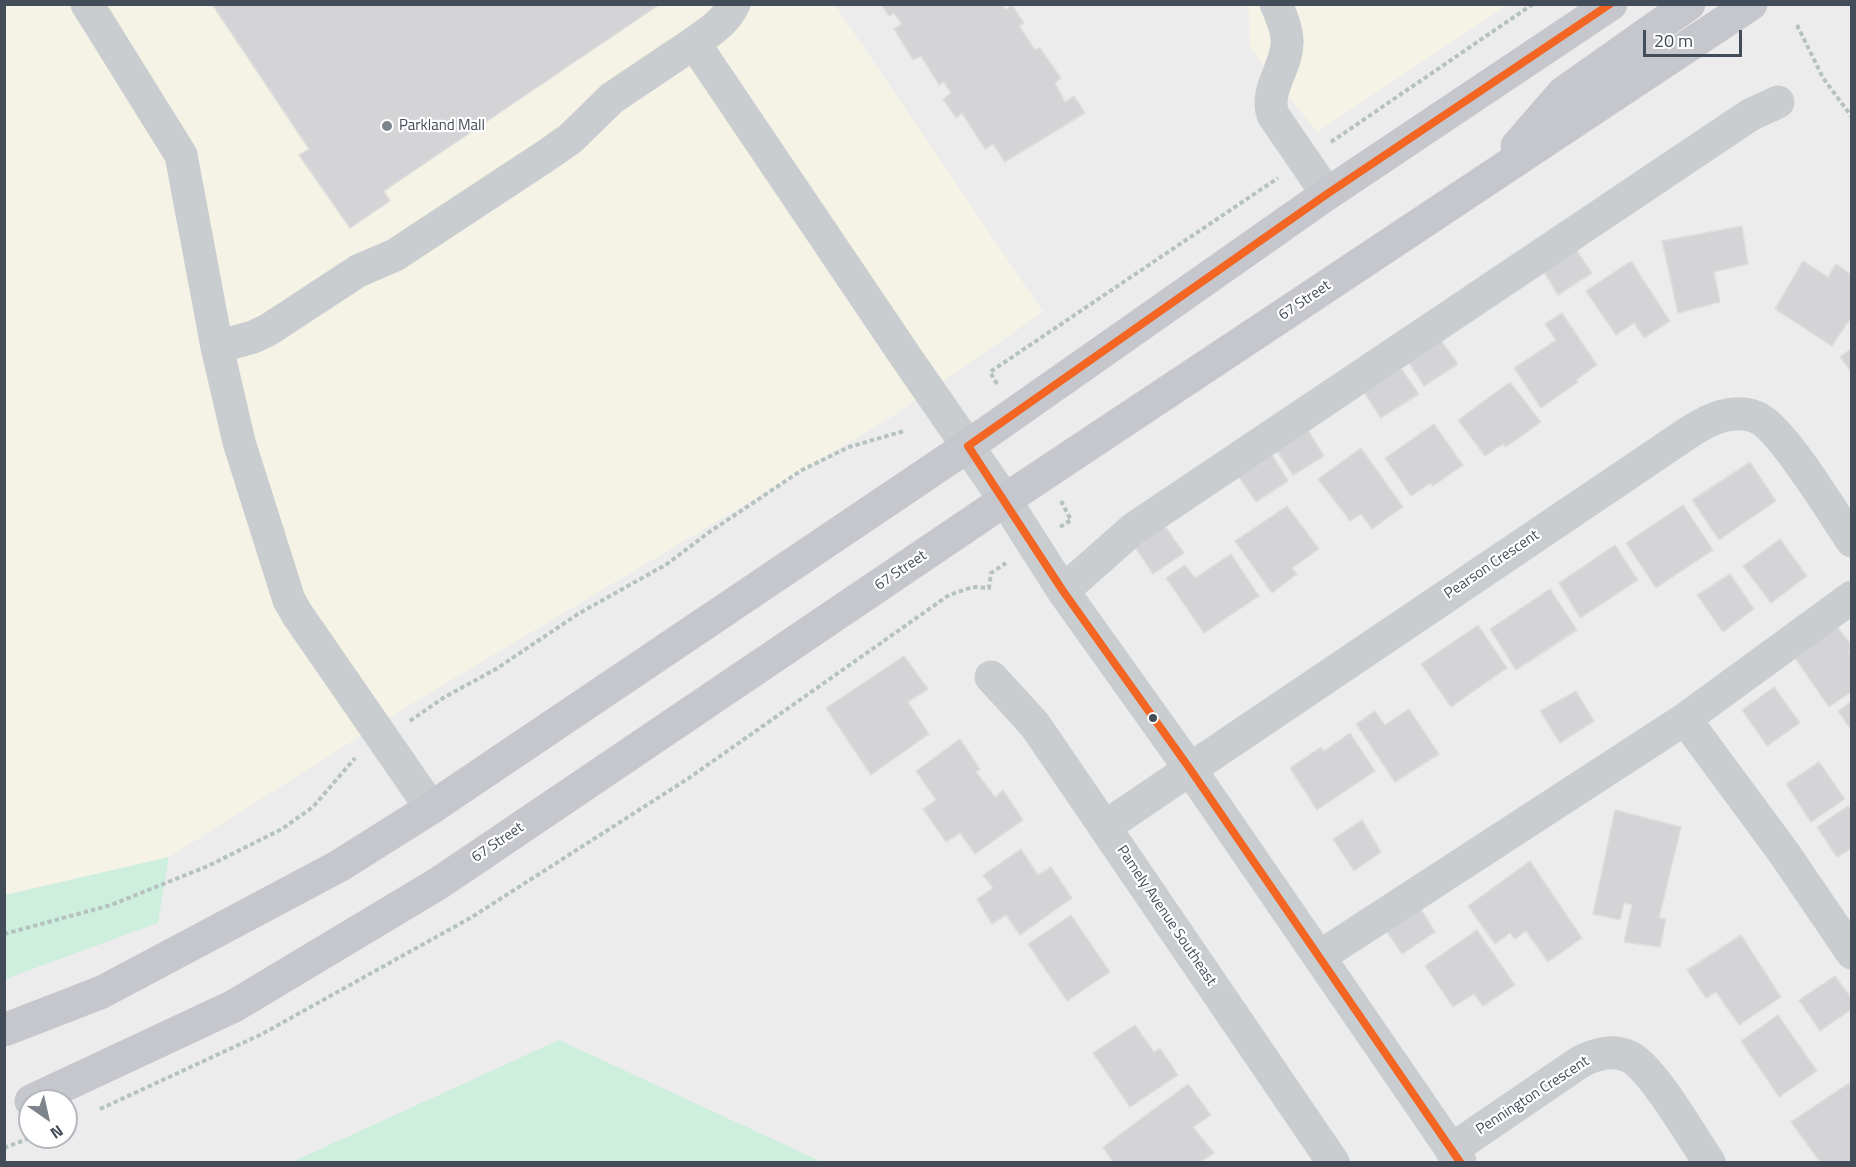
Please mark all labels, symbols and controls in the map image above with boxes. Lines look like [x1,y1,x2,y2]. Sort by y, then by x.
scale bar [1646,18,1745,56]
text: 20 m [1654,27,1693,54]
place label: Parkland Mall [399,117,485,135]
marker: Parkland Mall [380,119,394,133]
street label: 67 Street [1276,277,1334,325]
street label: Pearson Crescent [1441,527,1543,603]
street label: 67 Street [872,547,930,595]
unlabelled marker [1147,712,1159,724]
street label: 67 Street [469,819,527,867]
street label: Pamely Avenue Southeast [1112,842,1220,990]
street label: Pennington Crescent [1473,1053,1593,1139]
north arrow [18,1089,78,1149]
text: N [46,1119,68,1145]

